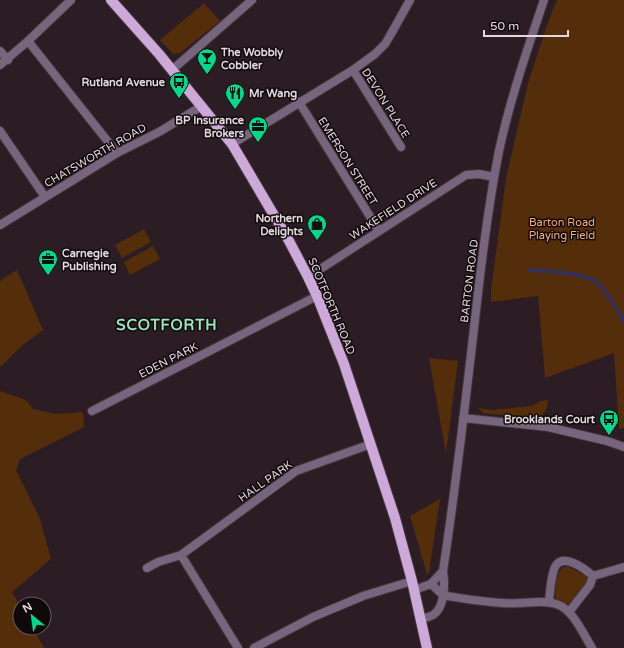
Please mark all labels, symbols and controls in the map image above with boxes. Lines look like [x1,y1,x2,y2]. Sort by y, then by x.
scale bar [484,12,568,38]
text: 50 m [490,19,519,33]
place label: The Wobbly Cobbler [220,46,283,72]
bar icon: The Wobbly Cobbler [196,47,218,75]
street label: DEVON PLACE [359,66,412,140]
bus stop icon: Rutland Avenue [168,71,190,99]
place label: Rutland Avenue [81,76,166,89]
restaurant icon: Mr Wang [224,82,246,110]
place label: Mr Wang [249,87,297,101]
place label: BP Insurance Brokers [175,114,245,140]
office icon: BP Insurance Brokers [247,115,269,143]
street label: EMERSON STREET [315,115,380,208]
street label: CHATSWORTH ROAD [42,121,149,190]
street label: WAKEFIELD DRIVE [347,176,440,243]
place label: Northern Delights [255,212,304,239]
shop icon: Northern Delights [306,213,328,241]
park label: Barton Road Playing Field [529,216,595,242]
street label: BARTON ROAD [458,239,481,323]
place label: Carnegie Publishing [62,247,117,274]
office icon: Carnegie Publishing [37,248,59,276]
street label: SCOTFORTH ROAD [305,256,358,356]
district label: SCOTFORTH [116,316,218,334]
street label: EDEN PARK [137,340,200,381]
bus stop icon: Brooklands Court [598,408,620,436]
place label: Brooklands Court [504,413,596,426]
street label: HALL PARK [236,458,295,505]
north arrow [12,596,52,636]
text: N [20,600,34,616]

